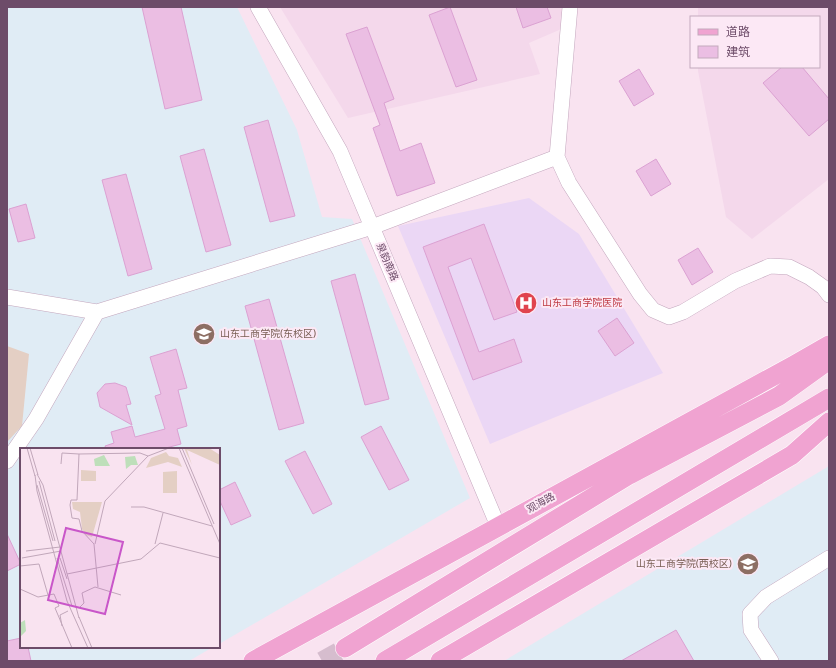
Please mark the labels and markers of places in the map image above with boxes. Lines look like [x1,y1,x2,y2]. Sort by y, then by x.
hospital icon: 山东工商学院医院 [513,290,539,316]
place label: 山东工商学院医院 [542,297,622,309]
school or university icon: 山东工商学院(东校区) [191,321,217,347]
place label: 山东工商学院(东校区) [220,328,316,340]
school or university icon: 山东工商学院(西校区) [735,551,761,577]
place label: 山东工商学院(西校区) [636,558,732,570]

